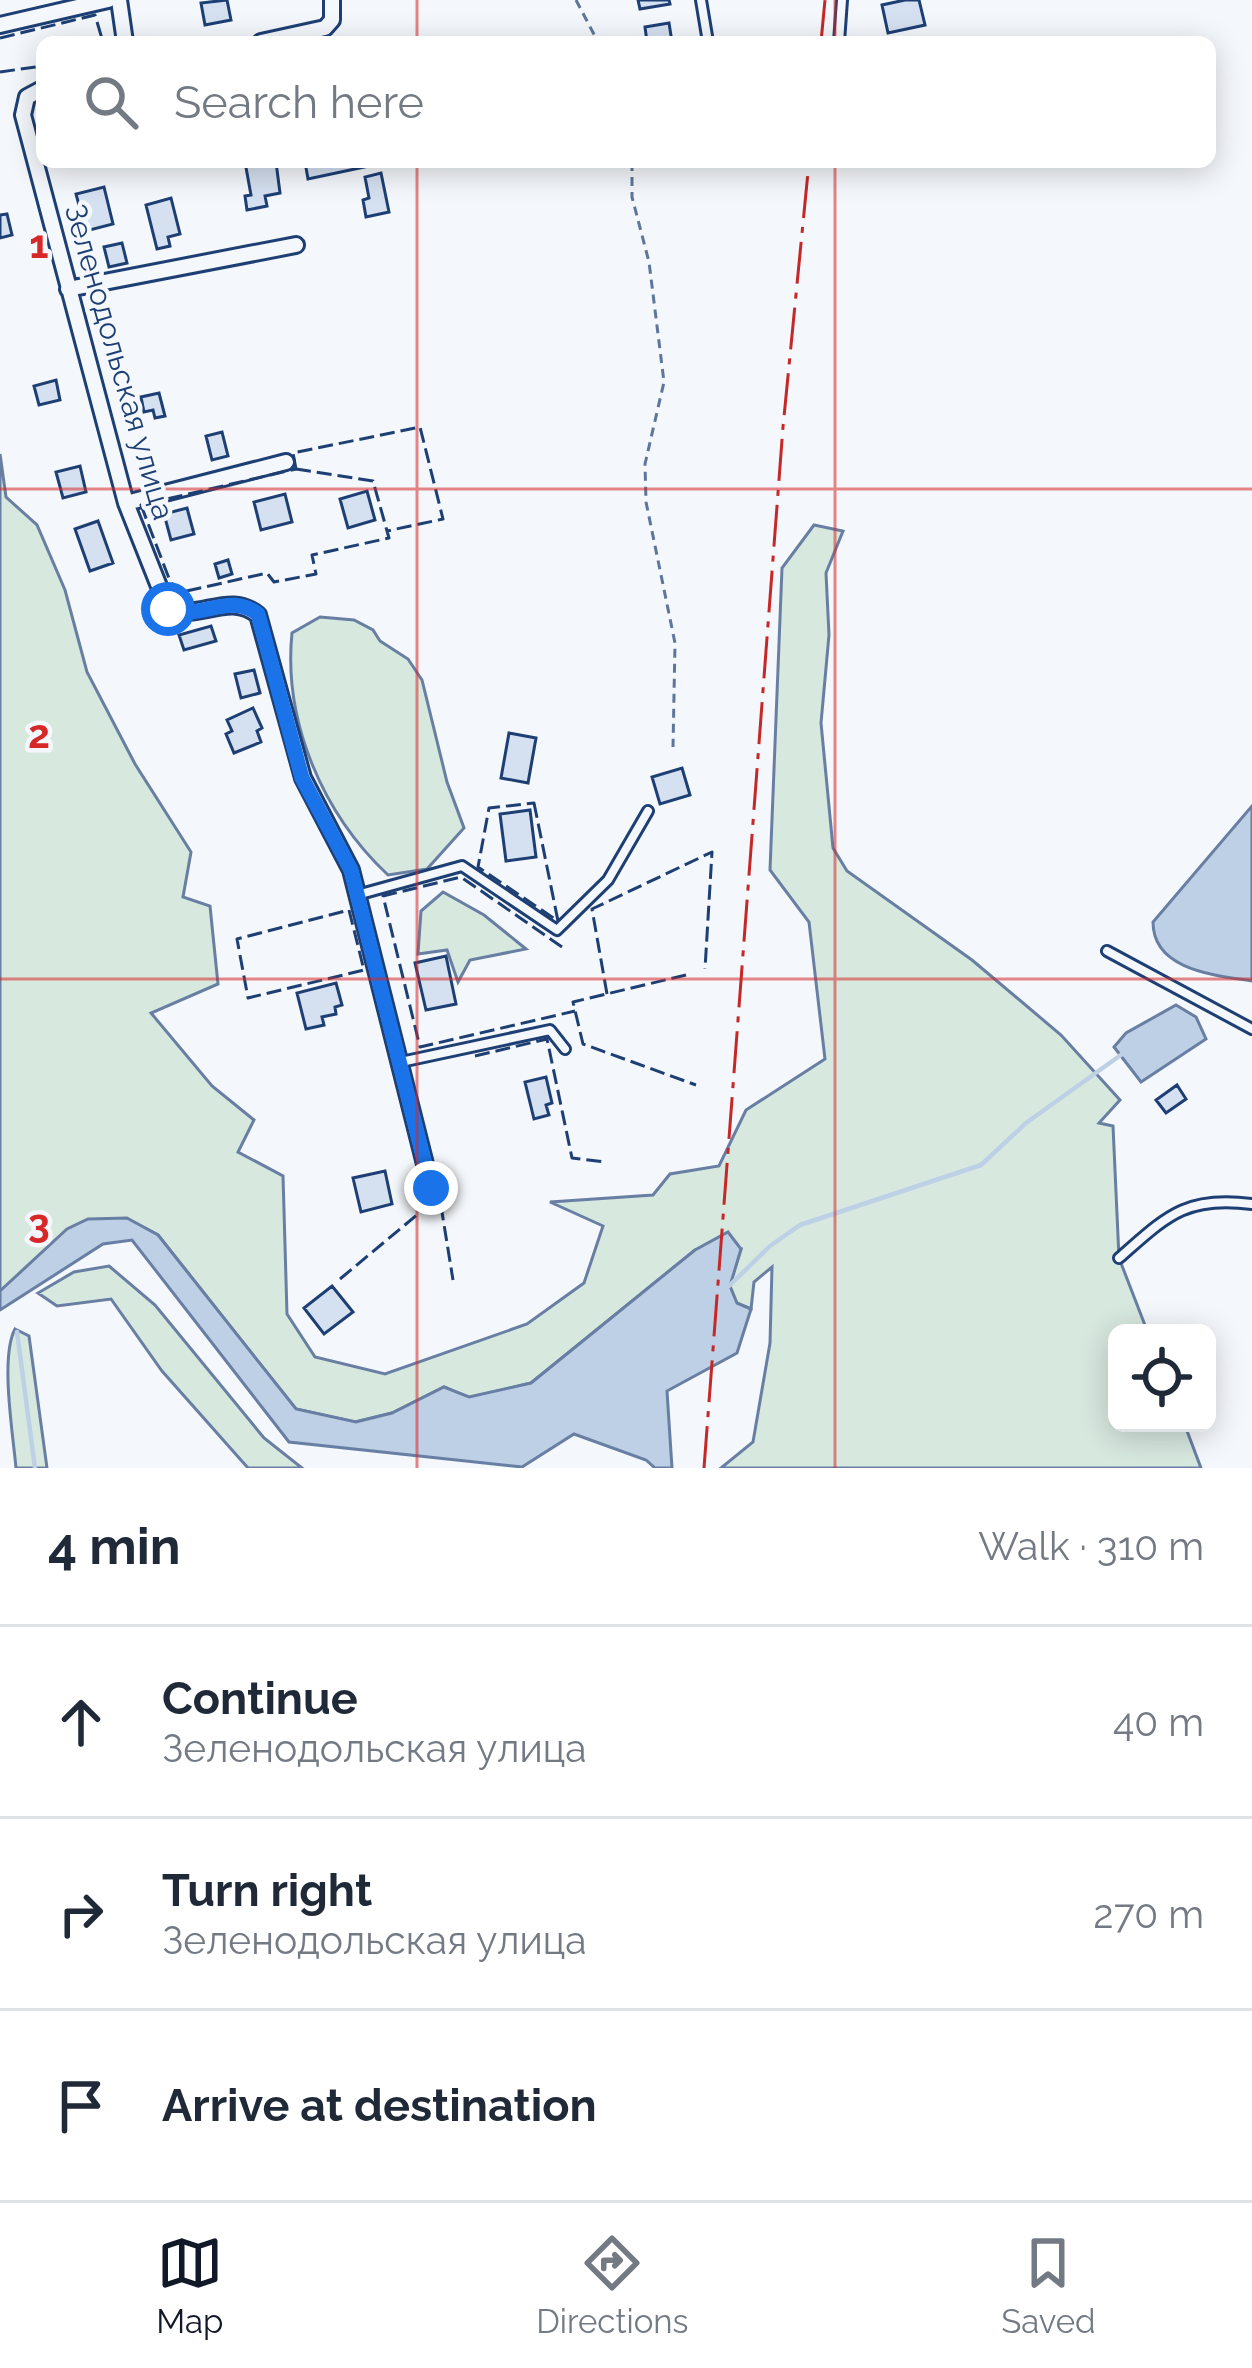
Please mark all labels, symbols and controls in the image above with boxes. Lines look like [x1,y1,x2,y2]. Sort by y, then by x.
search box [36,36,1216,168]
icon: search [78,69,144,135]
text: Search here [174,76,424,129]
street label: Зеленодольская улица [58,200,181,524]
text: 1 [29,221,49,267]
route start [141,582,195,636]
text: 2 [28,711,50,757]
route end [404,1161,458,1215]
text: 3 [28,1200,50,1246]
map controls [1108,1324,1216,1432]
button: locate [1108,1324,1216,1432]
text: 4 min [48,1516,181,1576]
text: Walk · 310 m [978,1523,1204,1569]
text: Continue [162,1672,358,1725]
icon: ahead [48,1689,114,1755]
text: 40 m [1113,1699,1204,1745]
text: Зеленодольская улица [162,1725,587,1771]
text: Turn right [162,1864,372,1917]
icon: right [48,1881,114,1947]
text: 270 m [1093,1891,1204,1937]
text: Зеленодольская улица [162,1917,587,1963]
icon: arrive [48,2073,114,2139]
text: Arrive at destination [162,2079,597,2132]
tab: Map [156,2230,223,2341]
tab: Directions [536,2230,689,2341]
tab: Saved [1001,2230,1096,2341]

